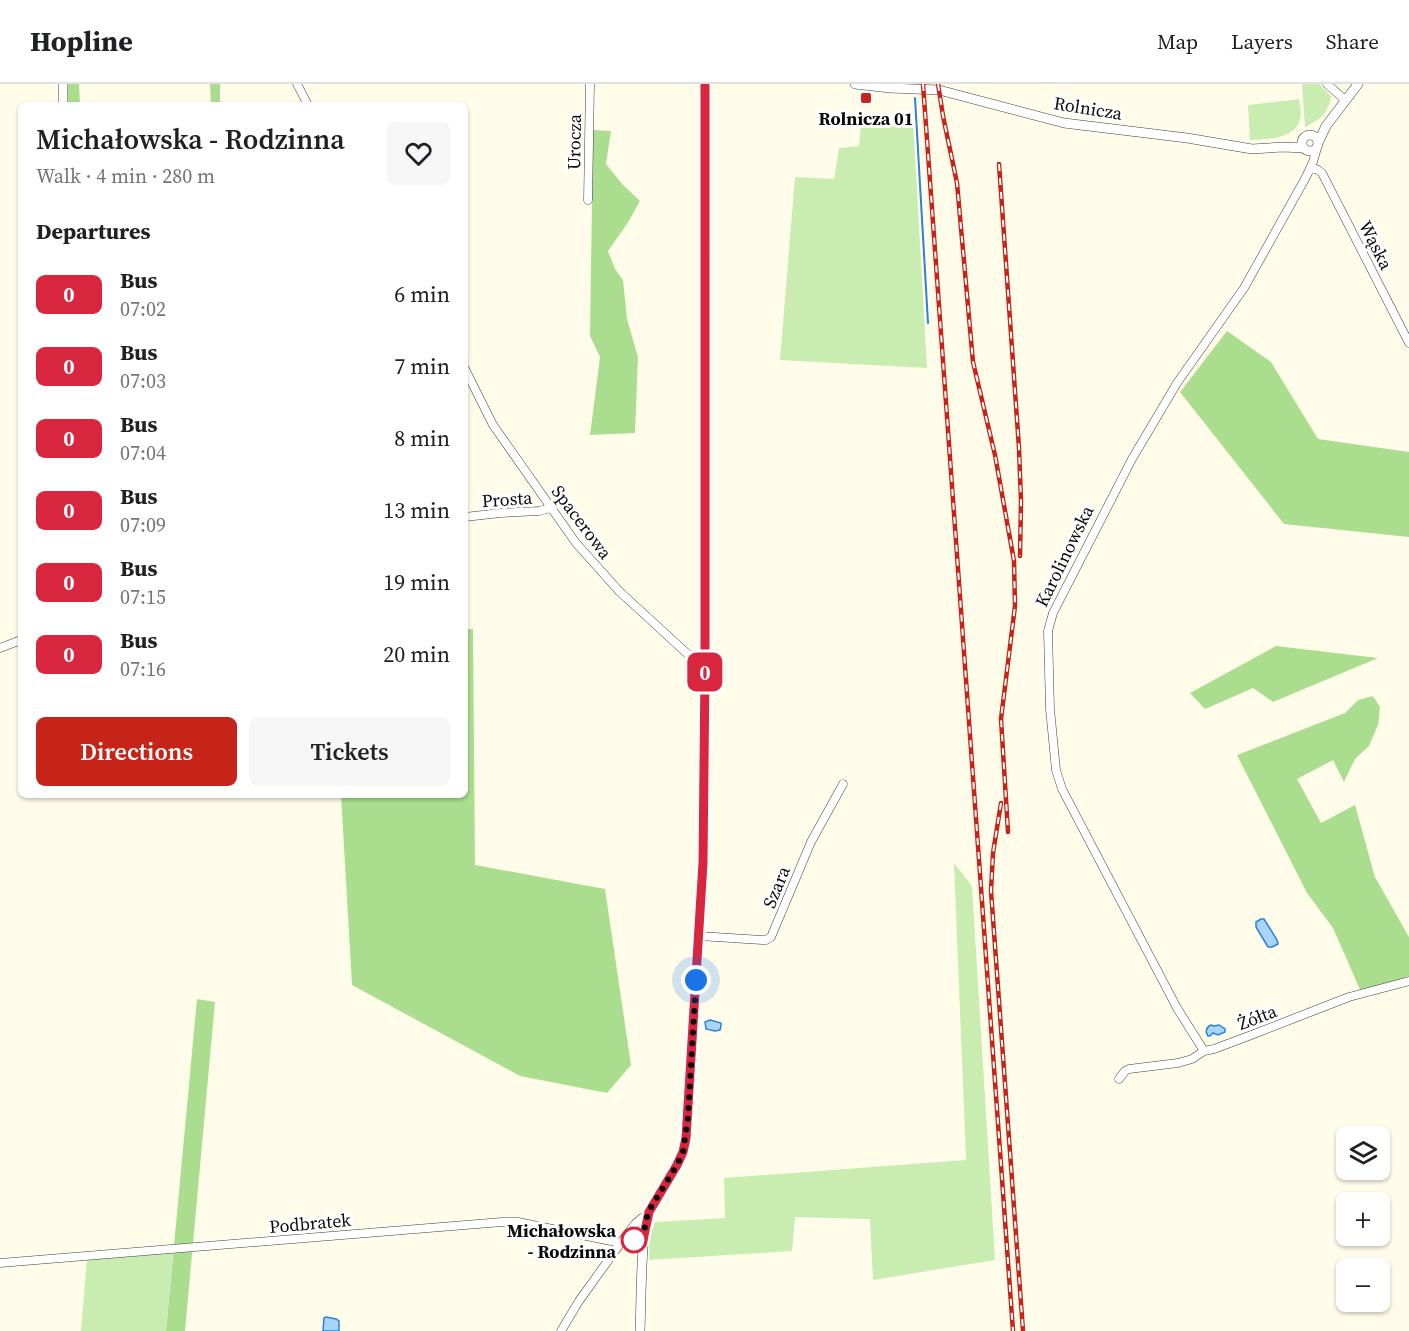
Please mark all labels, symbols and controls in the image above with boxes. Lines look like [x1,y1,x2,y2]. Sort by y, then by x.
text: Hopline [30,22,133,60]
text: Map [1157,27,1198,56]
text: Layers [1231,27,1293,56]
text: Share [1326,27,1379,56]
street label: Rolnicza [1052,90,1125,126]
marker: Rolnicza 01 [859,91,873,105]
place label: Rolnicza 01 [818,106,914,131]
street label: Urocza [561,113,587,170]
text: Michałowska - Rodzinna [36,120,345,158]
button: heart [387,122,450,185]
text: Walk · 4 min · 280 m [36,162,215,190]
text: Departures [36,216,150,246]
street label: Wąska [1353,216,1399,275]
text: Bus [120,265,157,295]
text: 6 min [394,279,450,309]
text: 0 [63,280,75,309]
text: 07:02 [120,295,166,323]
text: Bus [120,337,157,367]
text: 7 min [394,351,450,381]
text: 0 [63,352,75,381]
text: 07:03 [120,367,166,395]
text: Bus [120,409,157,439]
text: 8 min [394,423,450,453]
text: 0 [63,424,75,453]
text: 07:04 [120,439,166,467]
street label: Spacerowa [546,480,619,565]
text: Bus [120,481,157,511]
street label: Prosta [481,485,534,513]
text: 13 min [383,495,450,525]
text: 0 [63,496,75,525]
street label: Karolinowska [1029,500,1100,611]
text: 07:09 [120,511,166,539]
text: Bus [120,553,157,583]
text: 19 min [383,567,450,597]
text: 0 [63,568,75,597]
text: 07:15 [120,583,166,611]
text: Bus [120,625,157,655]
text: 20 min [383,639,450,669]
text: 0 [63,640,75,669]
line badge: 0 [686,652,724,692]
text: 07:16 [120,655,166,683]
text: 0 [699,658,711,687]
button: Directions [36,717,237,786]
button: Tickets [249,717,450,786]
street label: Szara [756,862,796,912]
your location [681,965,711,995]
street label: Żółta [1234,998,1281,1036]
map controls [1336,1126,1390,1312]
button: layers [1336,1126,1390,1180]
button: + [1336,1192,1390,1246]
street label: Podbratek [268,1207,352,1239]
place label: Michałowska - Rodzinna [507,1218,616,1264]
marker: Michałowska - Rodzinna [621,1227,647,1253]
button: − [1336,1258,1390,1312]

